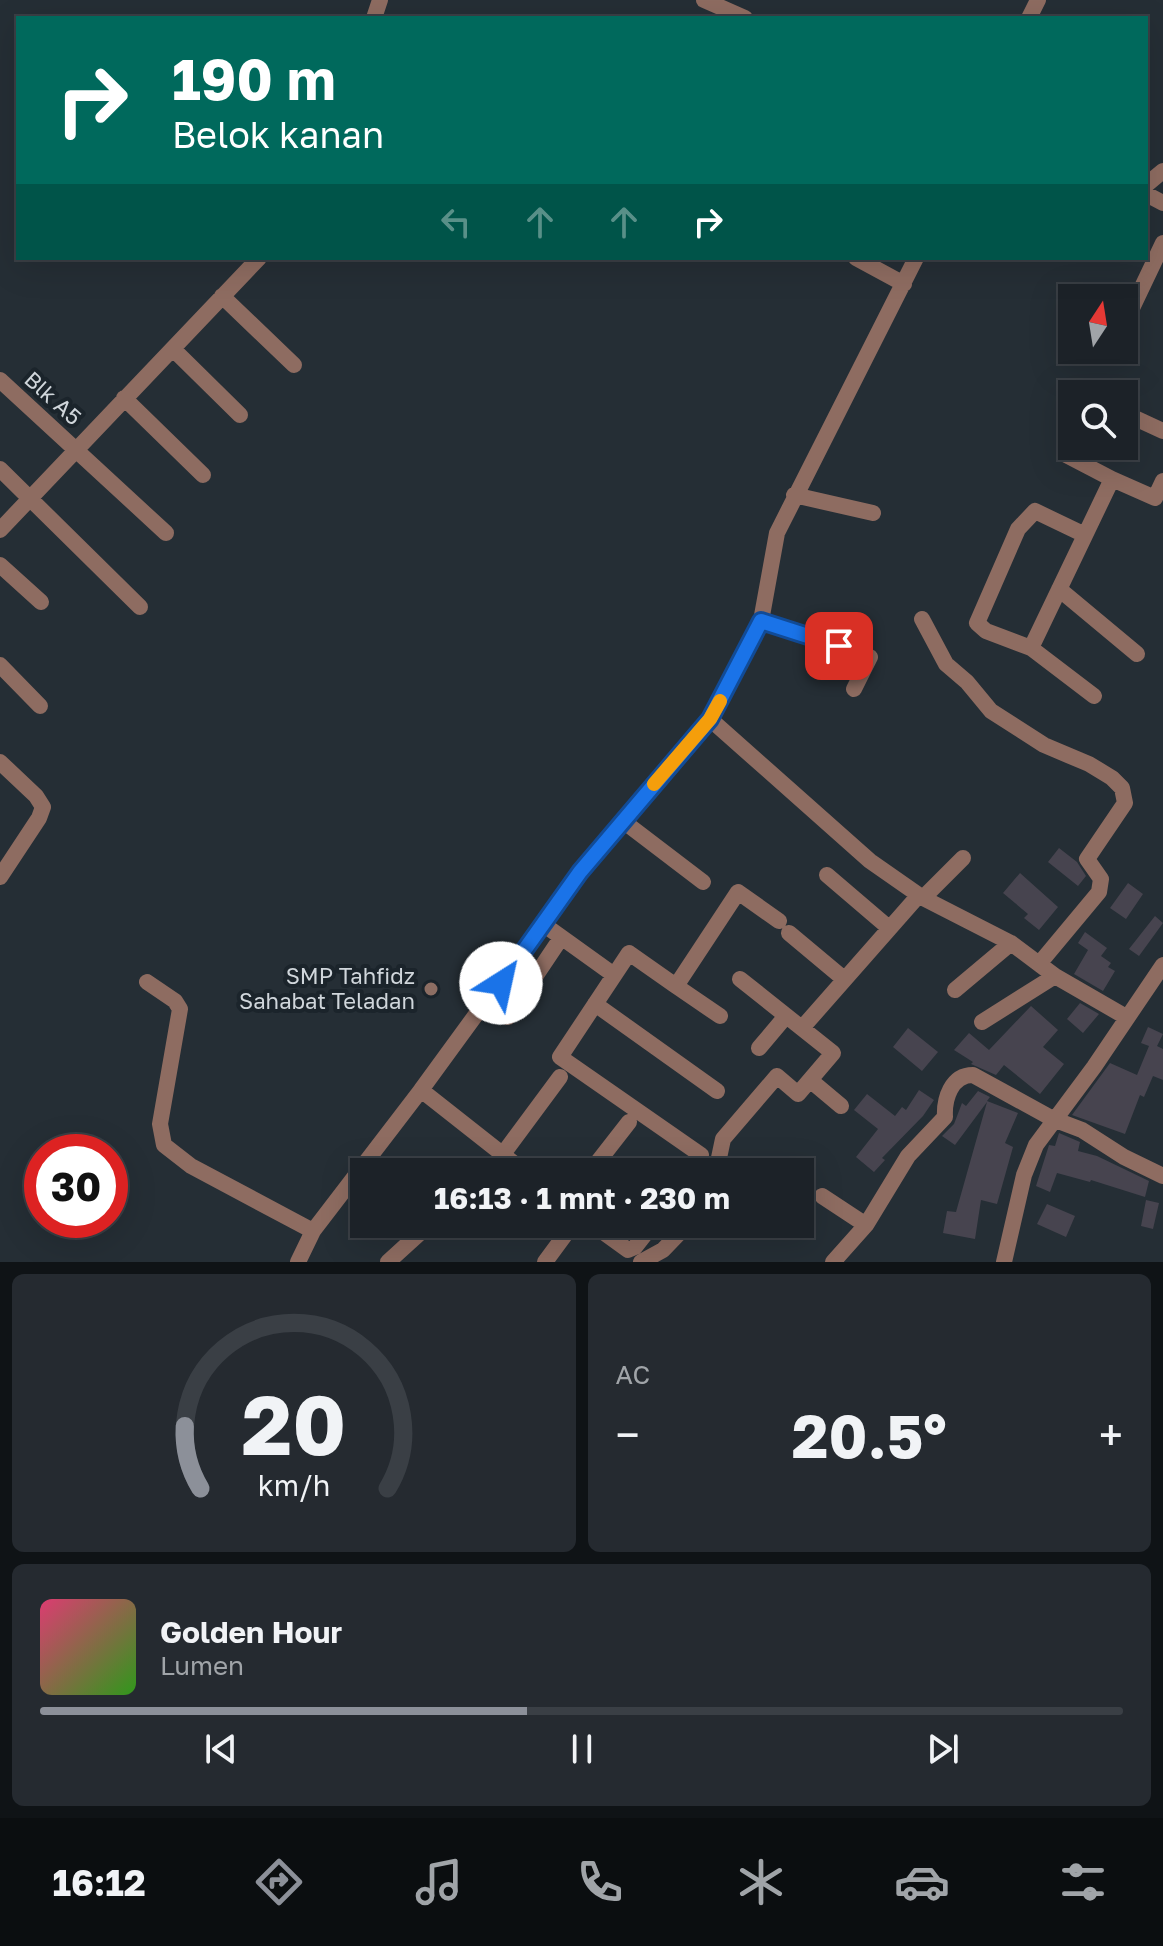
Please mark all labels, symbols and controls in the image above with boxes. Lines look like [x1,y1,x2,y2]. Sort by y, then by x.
text: 190 m [172,45,336,112]
icon: right [40,48,144,152]
text: Belok kanan [172,113,384,156]
icon: left [434,200,478,244]
icon: ahead [518,200,562,244]
icon: ahead [602,200,646,244]
icon: right [686,200,730,244]
north arrow [1058,284,1138,364]
map controls [1058,284,1138,460]
street label: Blk A5 [19,365,87,430]
button: search [1058,380,1138,460]
pin [805,612,873,680]
icon: arrive [817,624,861,668]
position arrow [459,941,543,1025]
place label: SMP Tahfidz Sahabat Teladan [239,962,415,1014]
marker: SMP Tahfidz Sahabat Teladan [422,980,440,998]
speed limit sign: 30 [24,1134,128,1238]
text: 16:13 · 1 mnt · 230 m [434,1180,730,1216]
text: AC [616,1359,650,1390]
text: 20 [241,1373,346,1473]
text: 20.5° [792,1399,947,1471]
text: − [616,1408,640,1461]
text: + [1099,1408,1123,1461]
text: km/h [257,1468,330,1502]
text: Golden Hour [160,1614,342,1650]
text: Lumen [160,1650,244,1681]
icon: previous [199,1727,243,1771]
icon: pause [560,1727,604,1771]
icon: next [921,1727,965,1771]
icon: directions [251,1854,307,1910]
icon: music [411,1854,467,1910]
icon: phone [572,1854,628,1910]
icon: climate [733,1854,789,1910]
icon: car [894,1854,950,1910]
icon: filters [1055,1854,1111,1910]
text: 16:12 [52,1861,146,1904]

